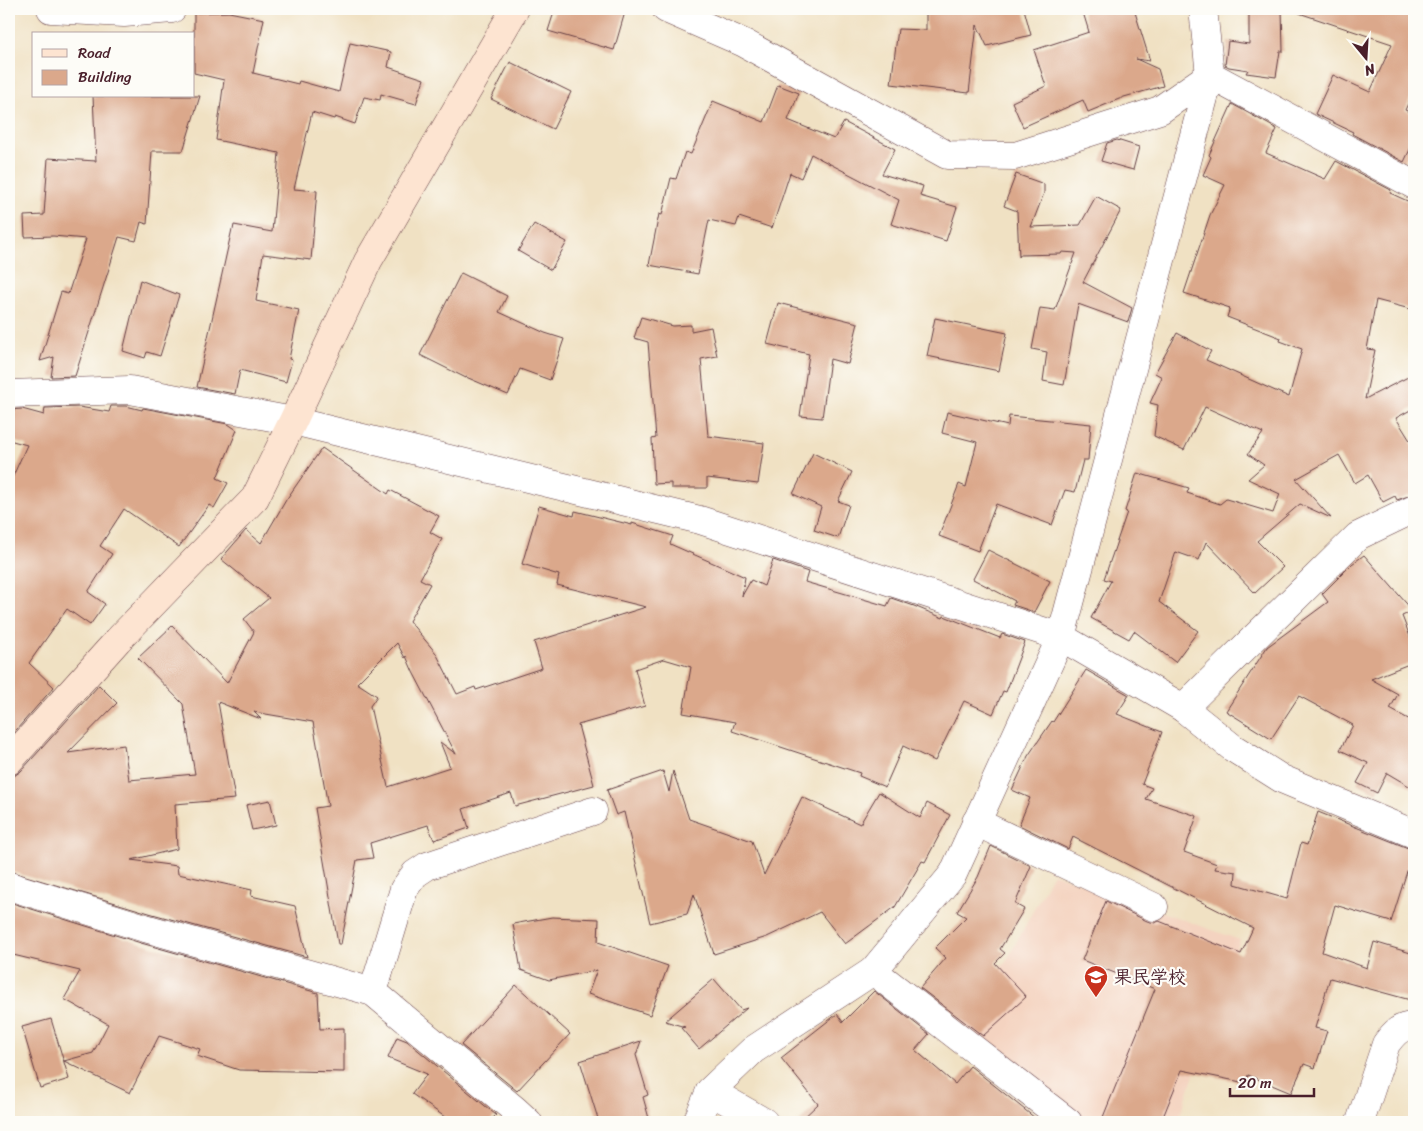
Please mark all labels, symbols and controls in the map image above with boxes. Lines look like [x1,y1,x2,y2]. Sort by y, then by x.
legend [32,32,195,98]
north arrow [1340,32,1390,82]
text: Road [78,40,111,66]
text: N [1361,56,1379,83]
text: Building [78,64,132,90]
place label: 果民学校 [1114,961,1186,993]
school or university icon: 果民学校 [1083,964,1109,998]
scale bar [1230,1066,1314,1098]
text: 20 m [1238,1070,1272,1096]

